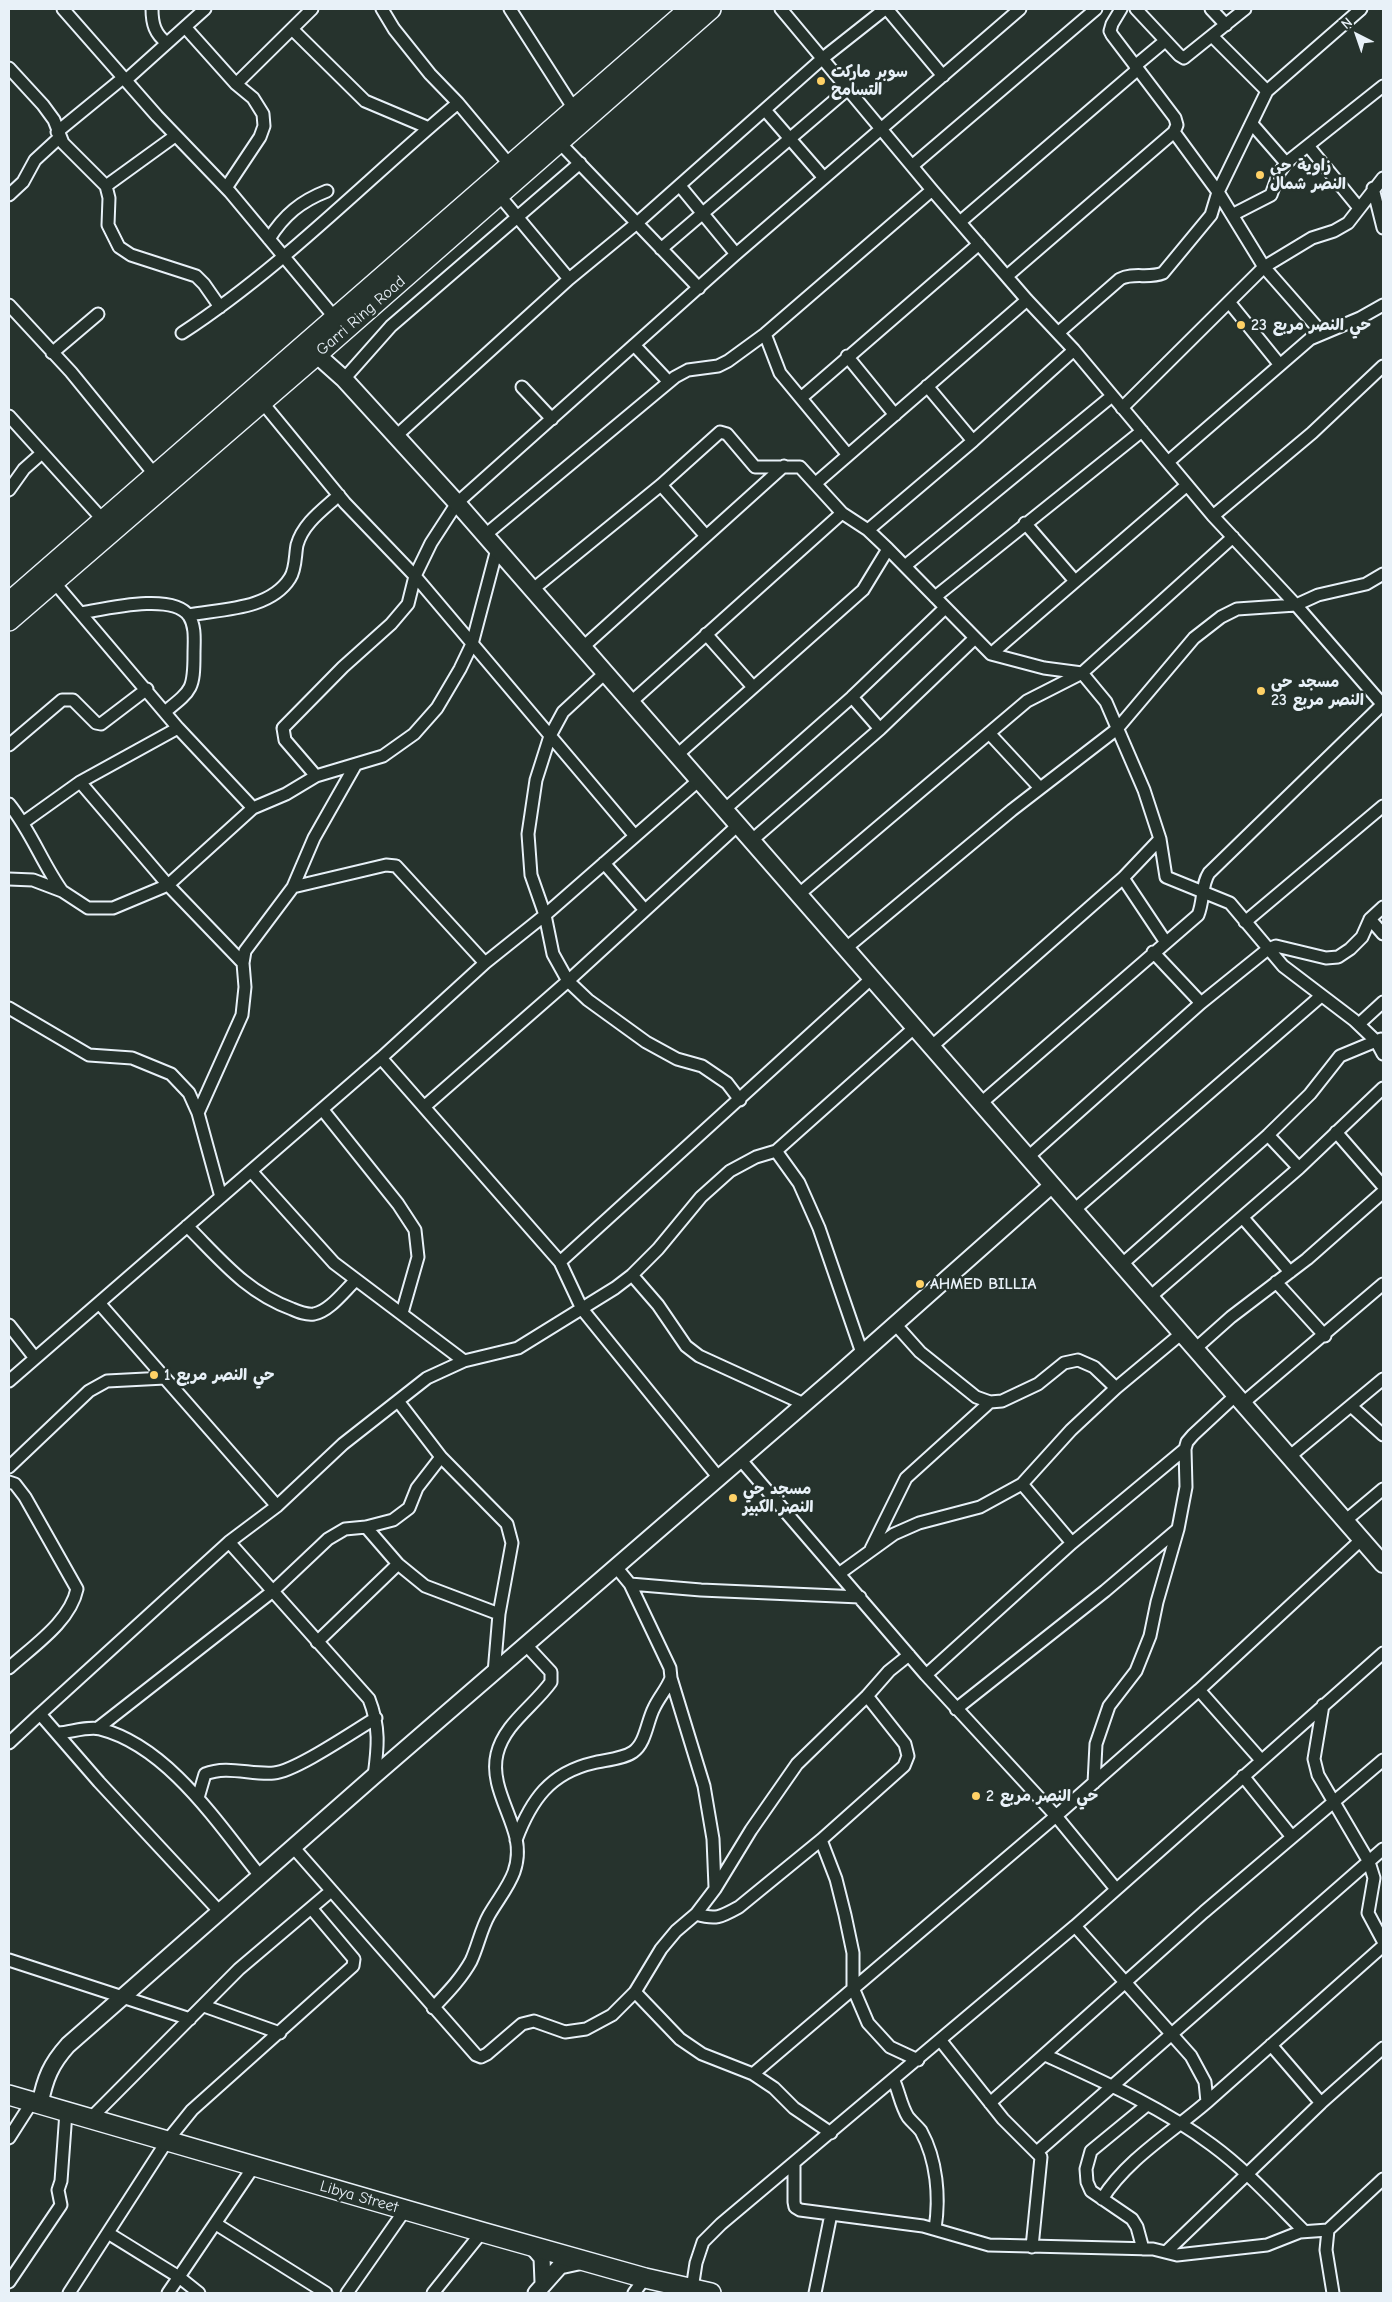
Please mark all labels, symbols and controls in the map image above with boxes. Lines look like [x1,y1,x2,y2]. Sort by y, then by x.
north arrow [1332,10,1382,60]
text: N [1338,14,1356,33]
place label: سوبر ماركت التسامح [831,62,908,100]
marker: سوبر ماركت التسامح [815,75,827,87]
place label: زاوية حي النصر شمال [1270,156,1346,194]
marker: زاوية حي النصر شمال [1254,169,1266,181]
street label: Garri Ring Road [313,272,409,360]
place label: حي النصر مربع 23 [1251,315,1371,335]
marker: حي النصر مربع 23 [1235,319,1247,331]
place label: مسجد حي النصر مربع 23 [1271,672,1364,710]
marker: مسجد حي النصر مربع 23 [1255,685,1267,697]
place label: AHMED BILLIA [930,1274,1036,1294]
marker: AHMED BILLIA [914,1278,926,1290]
place label: حي النصر مربع 1 [164,1365,275,1385]
marker: حي النصر مربع 1 [148,1369,160,1381]
place label: مسجد حي النصر الكبير [743,1479,813,1517]
marker: مسجد حي النصر الكبير [727,1492,739,1504]
place label: حي النصر مربع 2 [986,1786,1098,1806]
marker: حي النصر مربع 2 [970,1790,982,1802]
street label: Libya Street [318,2177,400,2217]

